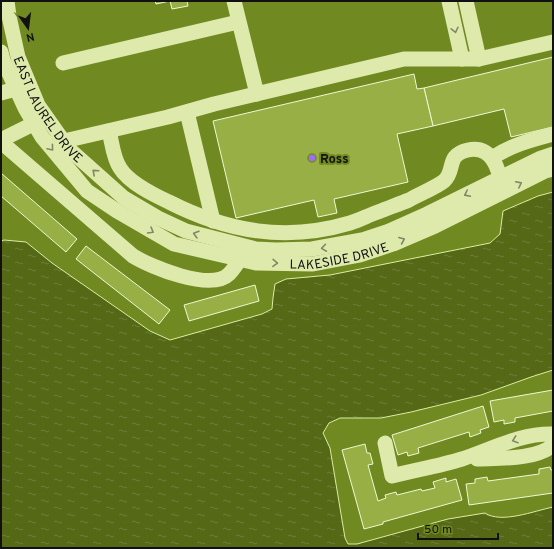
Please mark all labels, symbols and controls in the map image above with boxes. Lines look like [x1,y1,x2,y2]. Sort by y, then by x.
north arrow [8,8,48,48]
one-way arrow [451,27,459,33]
text: N [25,29,36,44]
street label: EAST LAUREL DRIVE [9,54,85,167]
one-way arrow [47,144,54,151]
place label: Ross [320,152,349,168]
marker: Ross [307,153,317,163]
one-way arrow [92,169,100,177]
one-way arrow [515,181,522,189]
one-way arrow [464,189,471,197]
one-way arrow [147,226,154,233]
one-way arrow [193,230,200,239]
one-way arrow [397,237,405,245]
street label: LAKESIDE DRIVE [289,240,391,274]
one-way arrow [321,243,327,252]
one-way arrow [272,259,278,268]
one-way arrow [511,435,518,444]
scale bar [418,515,498,541]
text: 50 m [424,522,452,538]

